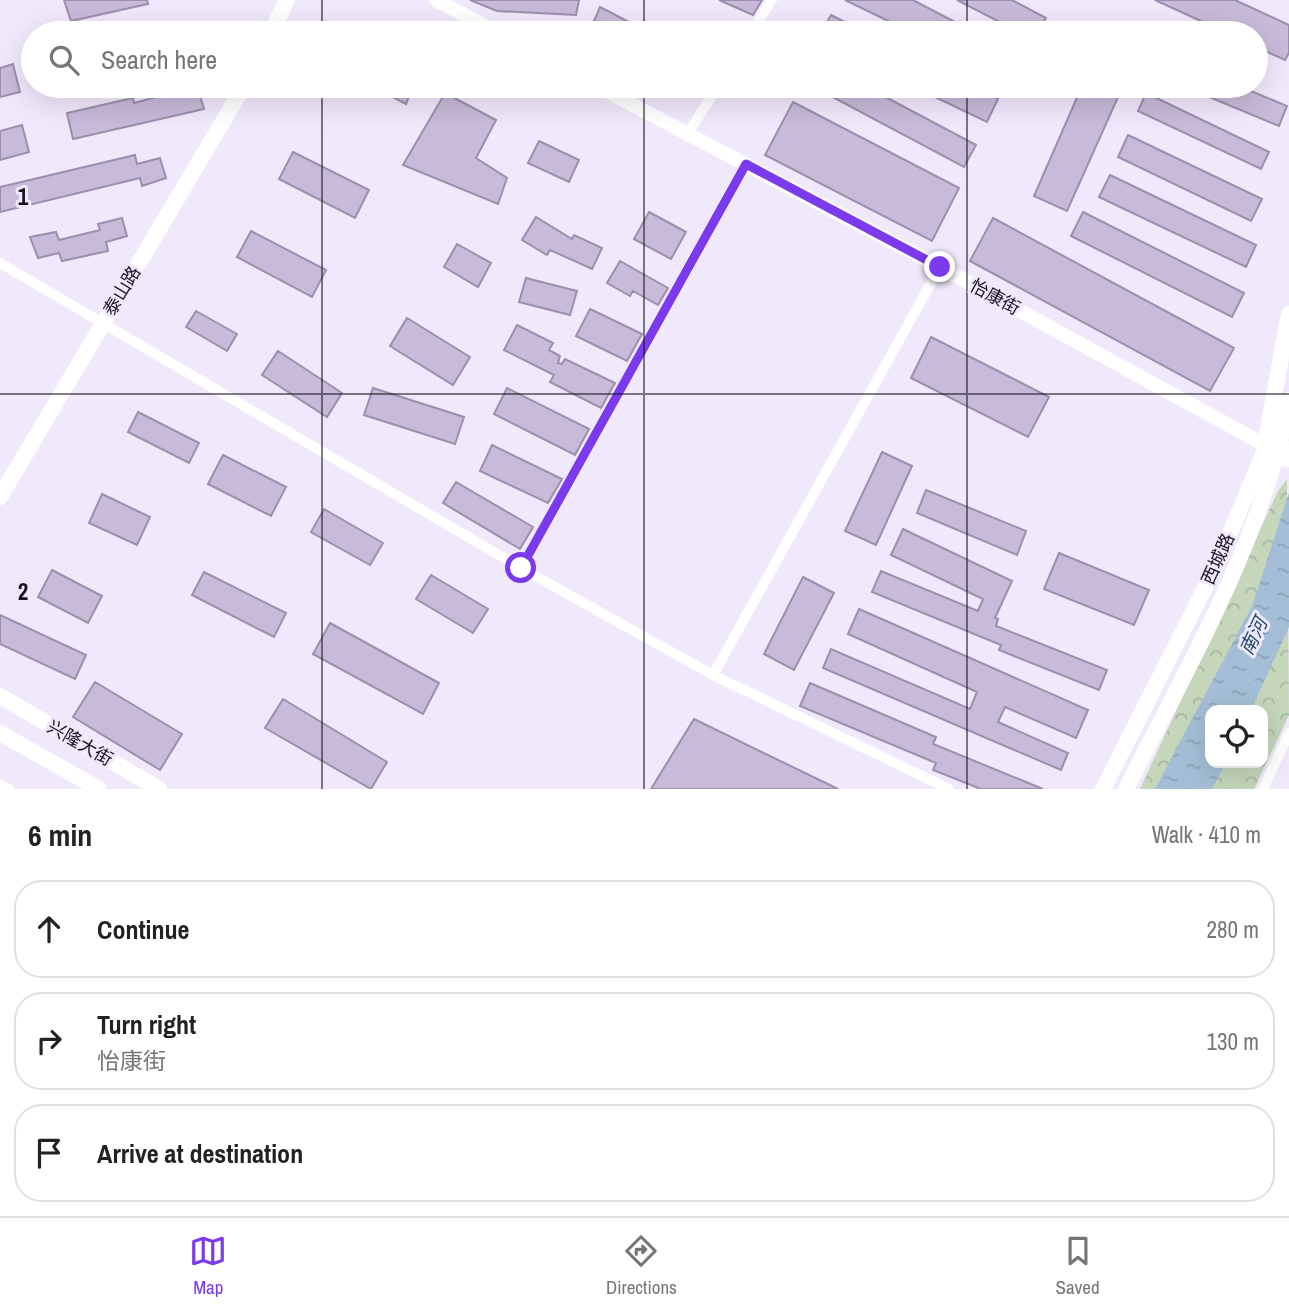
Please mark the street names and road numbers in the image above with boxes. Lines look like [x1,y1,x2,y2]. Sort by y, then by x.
street label: 泰山路 [97,261,146,320]
street label: 怡康街 [966,273,1025,321]
street label: 西城路 [1195,529,1240,589]
street label: 兴隆大街 [43,714,118,771]

